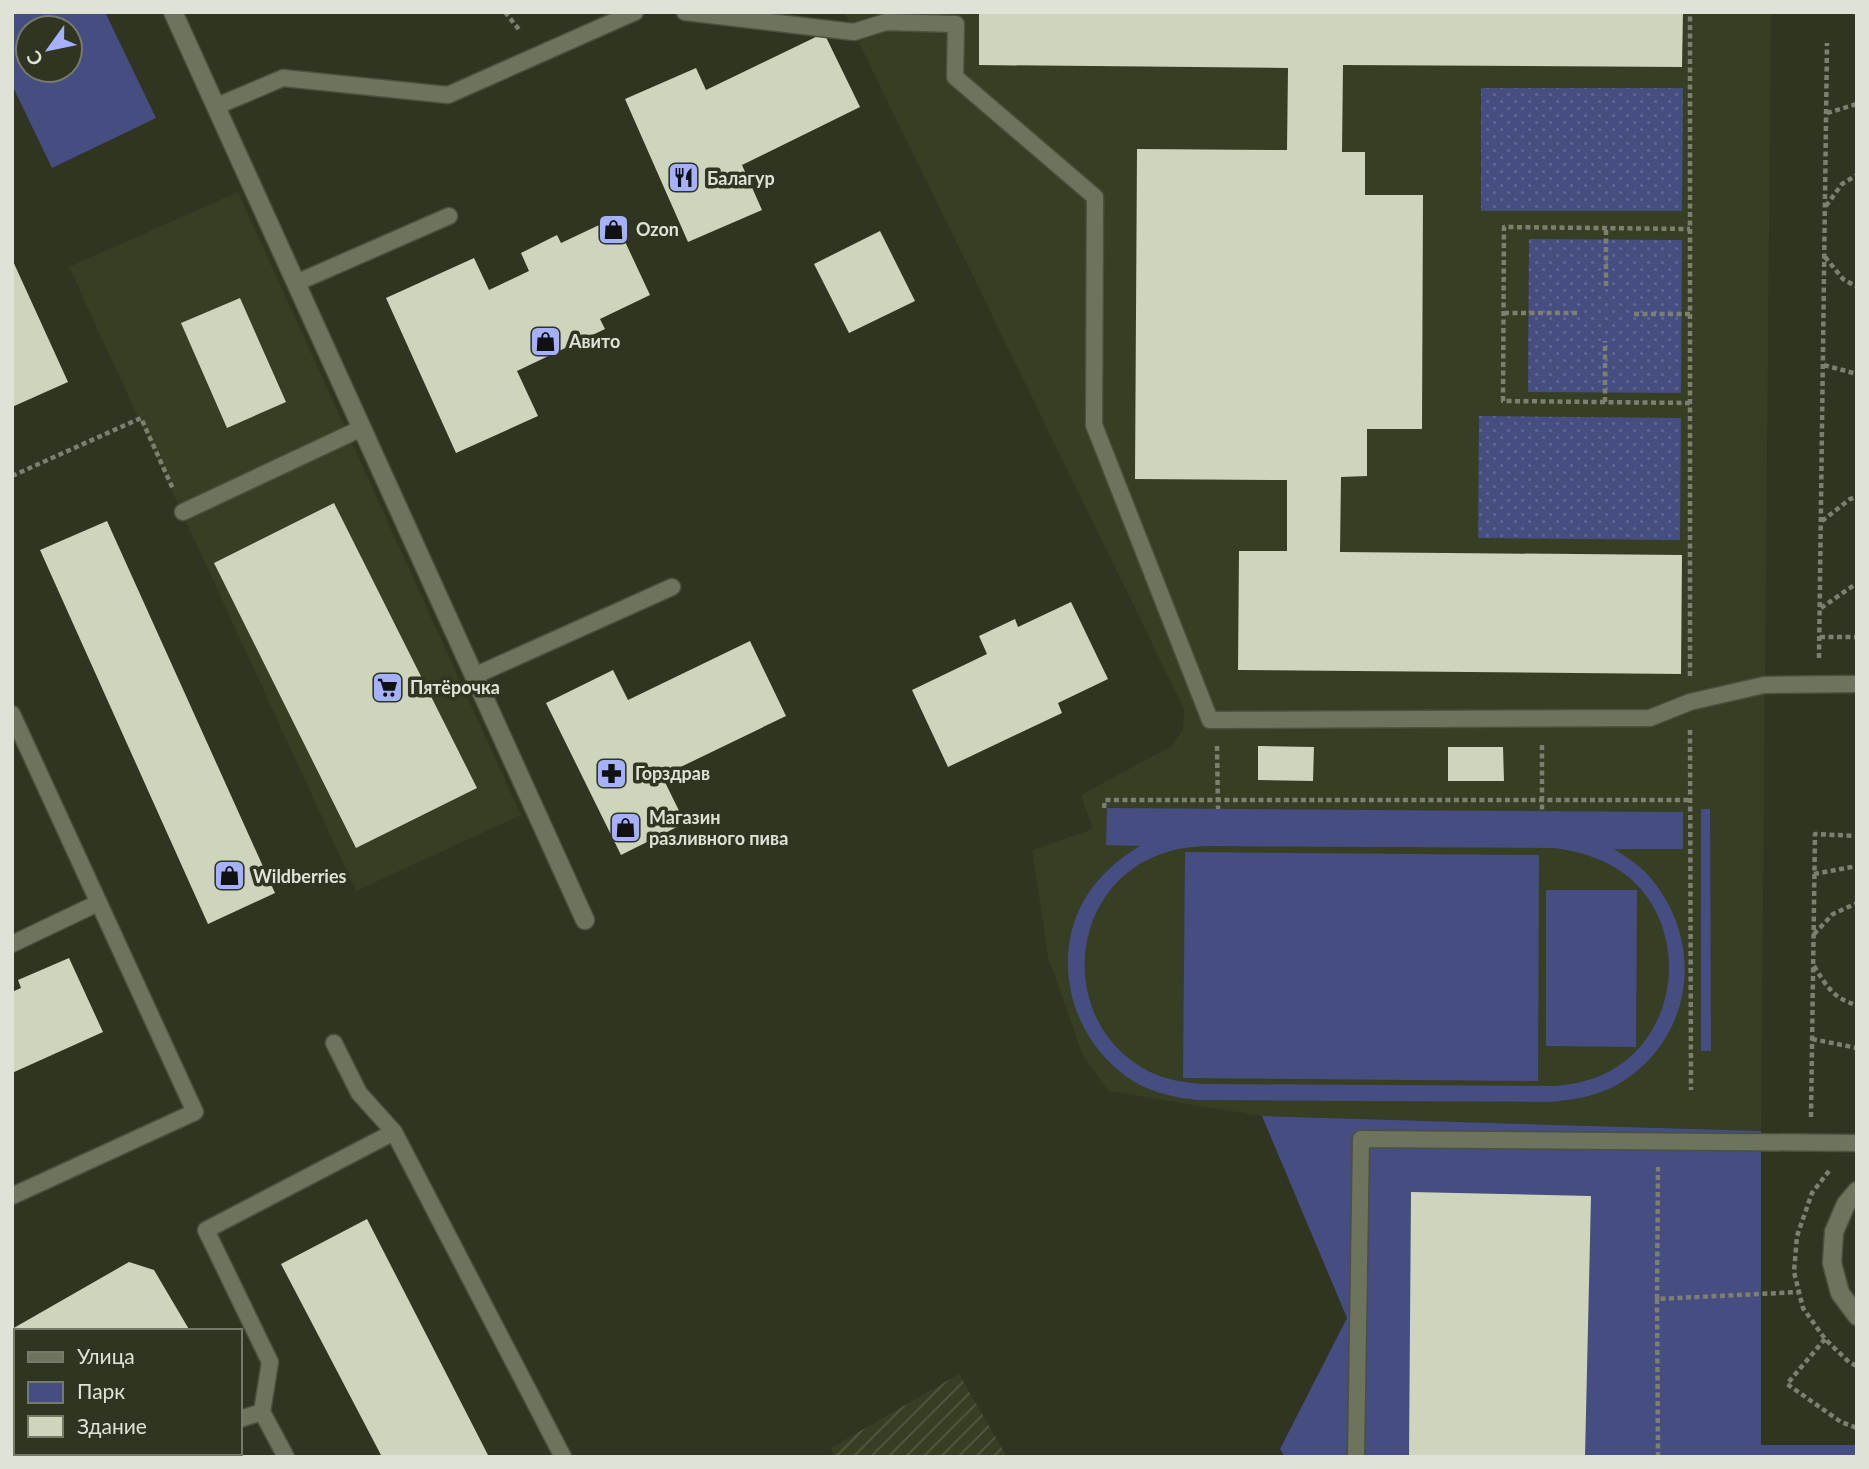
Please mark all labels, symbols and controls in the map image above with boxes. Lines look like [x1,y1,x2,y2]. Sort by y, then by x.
north arrow [14,14,84,84]
text: С [21,47,47,70]
restaurant icon: Балагур [667,161,701,195]
place label: Балагур [707,167,775,189]
shop icon: Ozon [596,212,630,246]
place label: Ozon [636,218,679,240]
shop icon: Авито [529,324,563,358]
place label: Авито [568,330,620,352]
supermarket icon: Пятёрочка [370,670,404,704]
place label: Пятёрочка [410,676,500,698]
pharmacy icon: Горздрав [595,756,629,790]
place label: Горздрав [635,762,710,784]
place label: Магазин разливного пива [649,806,788,849]
shop icon: Магазин разливного пива [609,810,643,844]
shop icon: Wildberries [213,859,247,893]
place label: Wildberries [253,865,347,887]
legend [14,1329,242,1455]
text: Улица [77,1343,135,1368]
text: Парк [77,1378,125,1403]
text: Здание [77,1413,147,1438]

